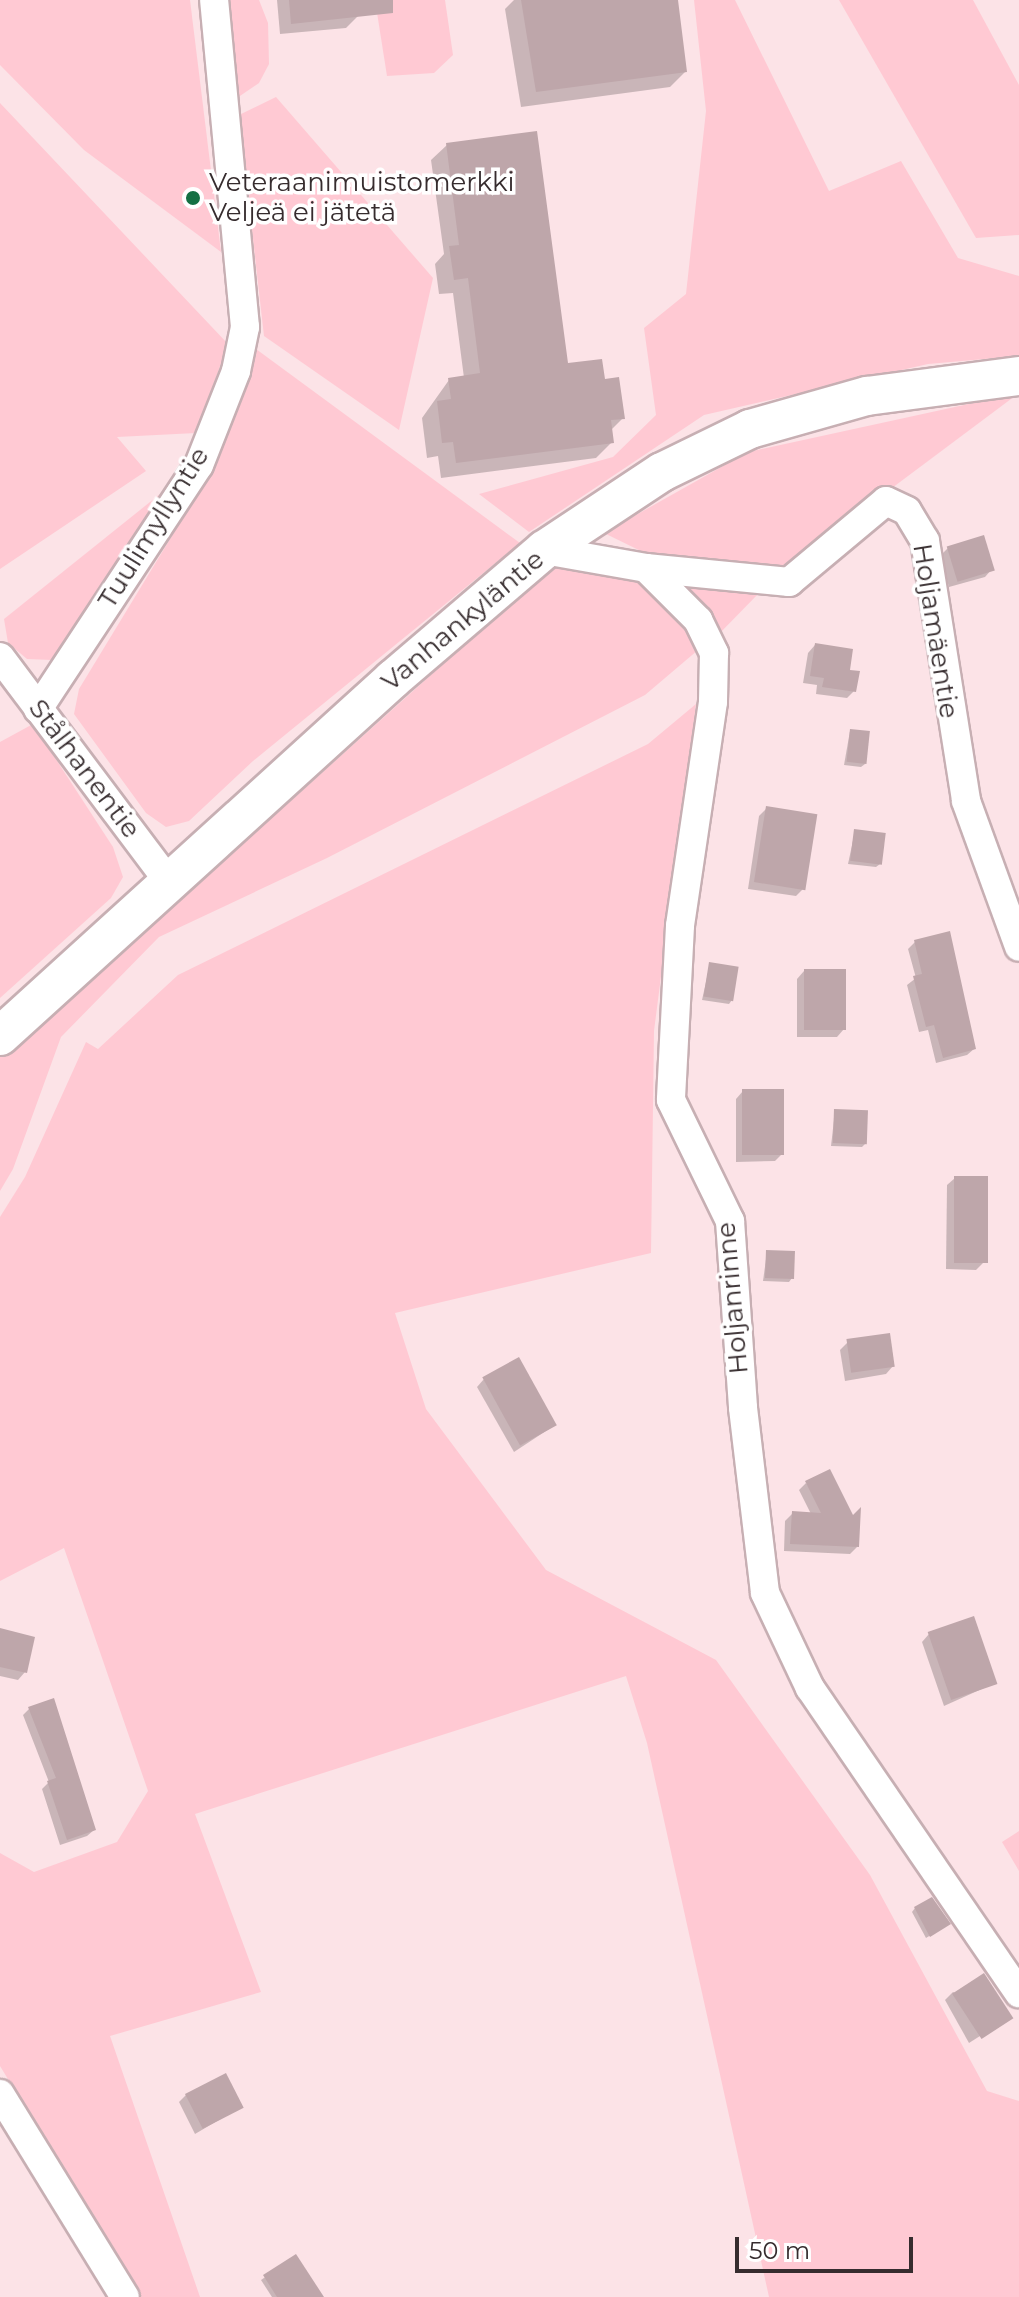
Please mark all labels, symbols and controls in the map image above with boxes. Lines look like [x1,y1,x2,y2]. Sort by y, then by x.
place label: Veteraanimuistomerkki Veljeä ei jätetä [209,167,515,228]
marker: Veteraanimuistomerkki Veljeä ei jätetä [184,189,202,207]
street label: Tuulimyllyntie [92,442,216,614]
street label: Holjamäentie [906,541,964,721]
street label: Vanhankyläntie [375,544,551,698]
street label: Stålhanentie [22,694,146,844]
street label: Holjanrinne [711,1221,755,1375]
scale bar [739,2221,917,2271]
text: 50 m [749,2236,810,2265]

